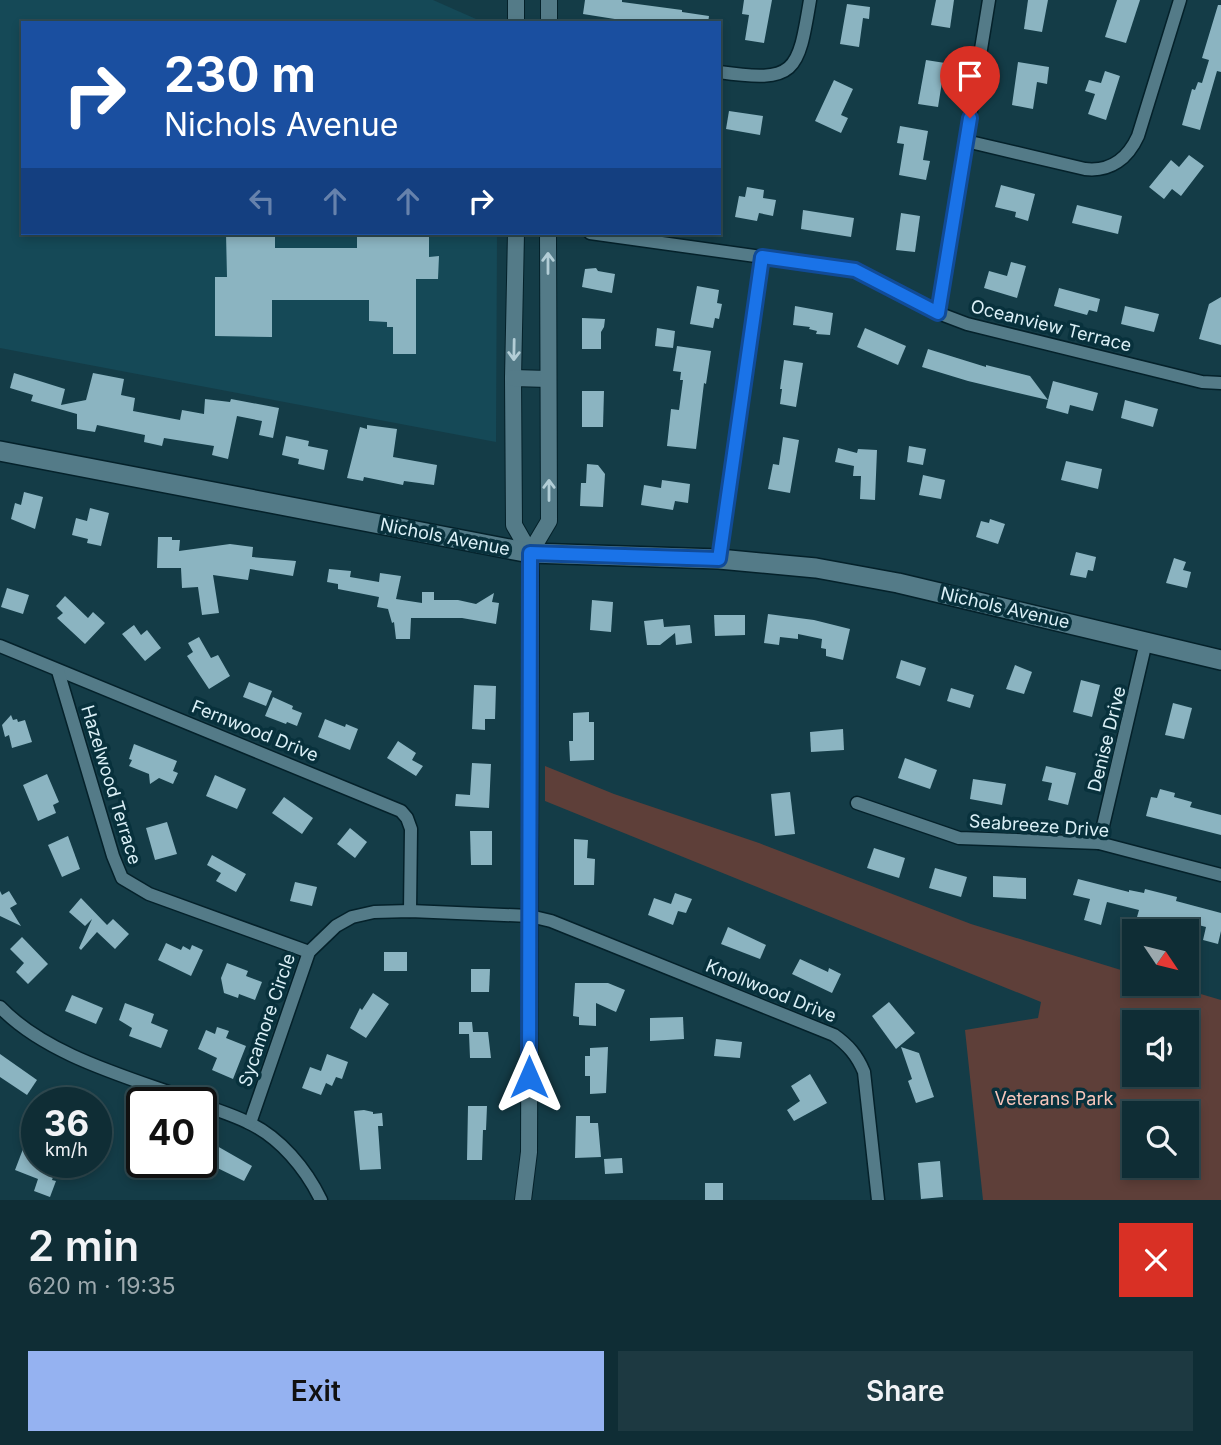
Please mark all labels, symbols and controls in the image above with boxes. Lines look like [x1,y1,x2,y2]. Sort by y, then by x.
text: 230 m [164,45,316,104]
pin [940,46,1000,118]
icon: right [49,49,140,140]
icon: arrive [951,57,989,95]
text: Nichols Avenue [164,105,398,144]
icon: left [243,182,281,220]
icon: ahead [316,182,354,220]
icon: ahead [389,182,427,220]
icon: right [462,182,500,220]
one-way arrow [541,251,555,274]
street label: Oceanview Terrace [969,295,1134,356]
one-way arrow [507,338,520,361]
one-way arrow [542,479,556,502]
street label: Nichols Avenue [378,514,512,559]
street label: Nichols Avenue [939,582,1072,633]
street label: Denise Drive [1083,684,1130,794]
street label: Fernwood Drive [189,696,322,766]
street label: Hazelwood Terrace [77,703,146,867]
street label: Seabreeze Drive [968,810,1110,841]
north arrow [1122,919,1199,996]
map controls [1122,919,1199,1178]
street label: Sycamore Circle [234,950,299,1089]
street label: Knollwood Drive [703,955,840,1026]
button: sound [1122,1010,1199,1087]
position arrow [492,1040,566,1114]
speed limit sign: 40 [126,1087,217,1178]
park label: Veterans Park [995,1088,1114,1109]
button: search [1122,1101,1199,1178]
text: 36 [44,1102,89,1144]
text: km/h [45,1139,88,1160]
text: 2 min [28,1220,139,1271]
button: close [1119,1223,1193,1297]
text: 620 m · 19:35 [28,1272,175,1300]
button: Exit [28,1351,604,1431]
button: Share [618,1351,1193,1431]

